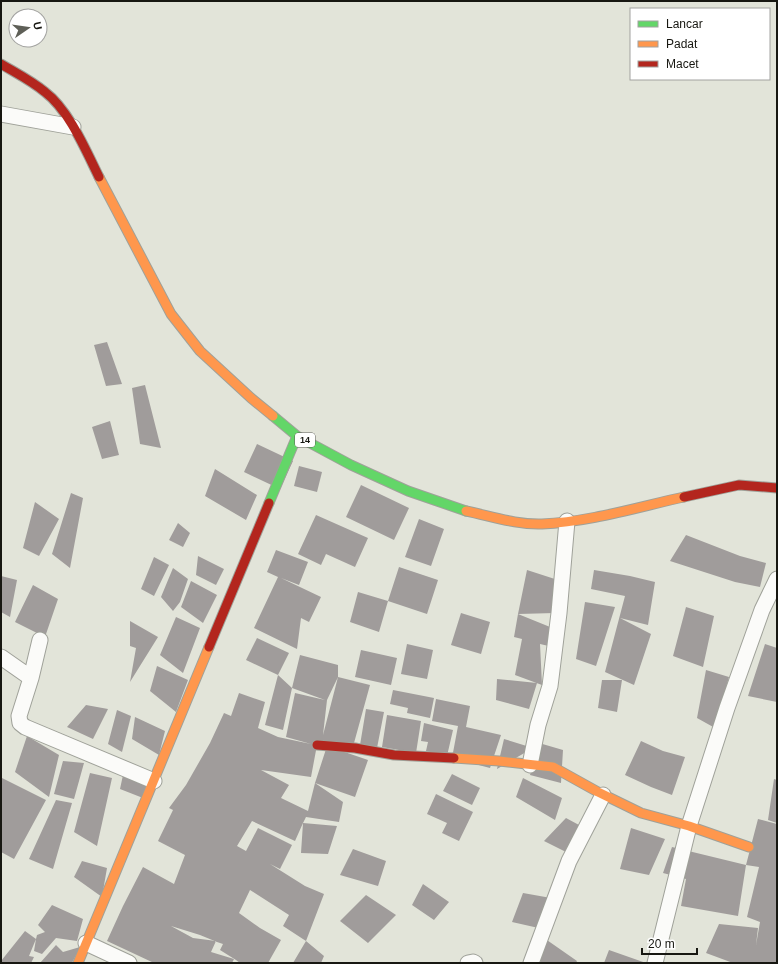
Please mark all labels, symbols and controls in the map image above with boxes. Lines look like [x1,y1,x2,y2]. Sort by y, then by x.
north arrow [8,8,48,48]
legend [630,8,770,80]
text: Lancar [666,17,703,31]
text: U [31,21,44,31]
text: Padat [666,37,698,51]
text: Macet [666,57,699,71]
road number: 14 [295,433,315,447]
scale bar [642,930,697,956]
text: 20 m [648,937,675,951]

